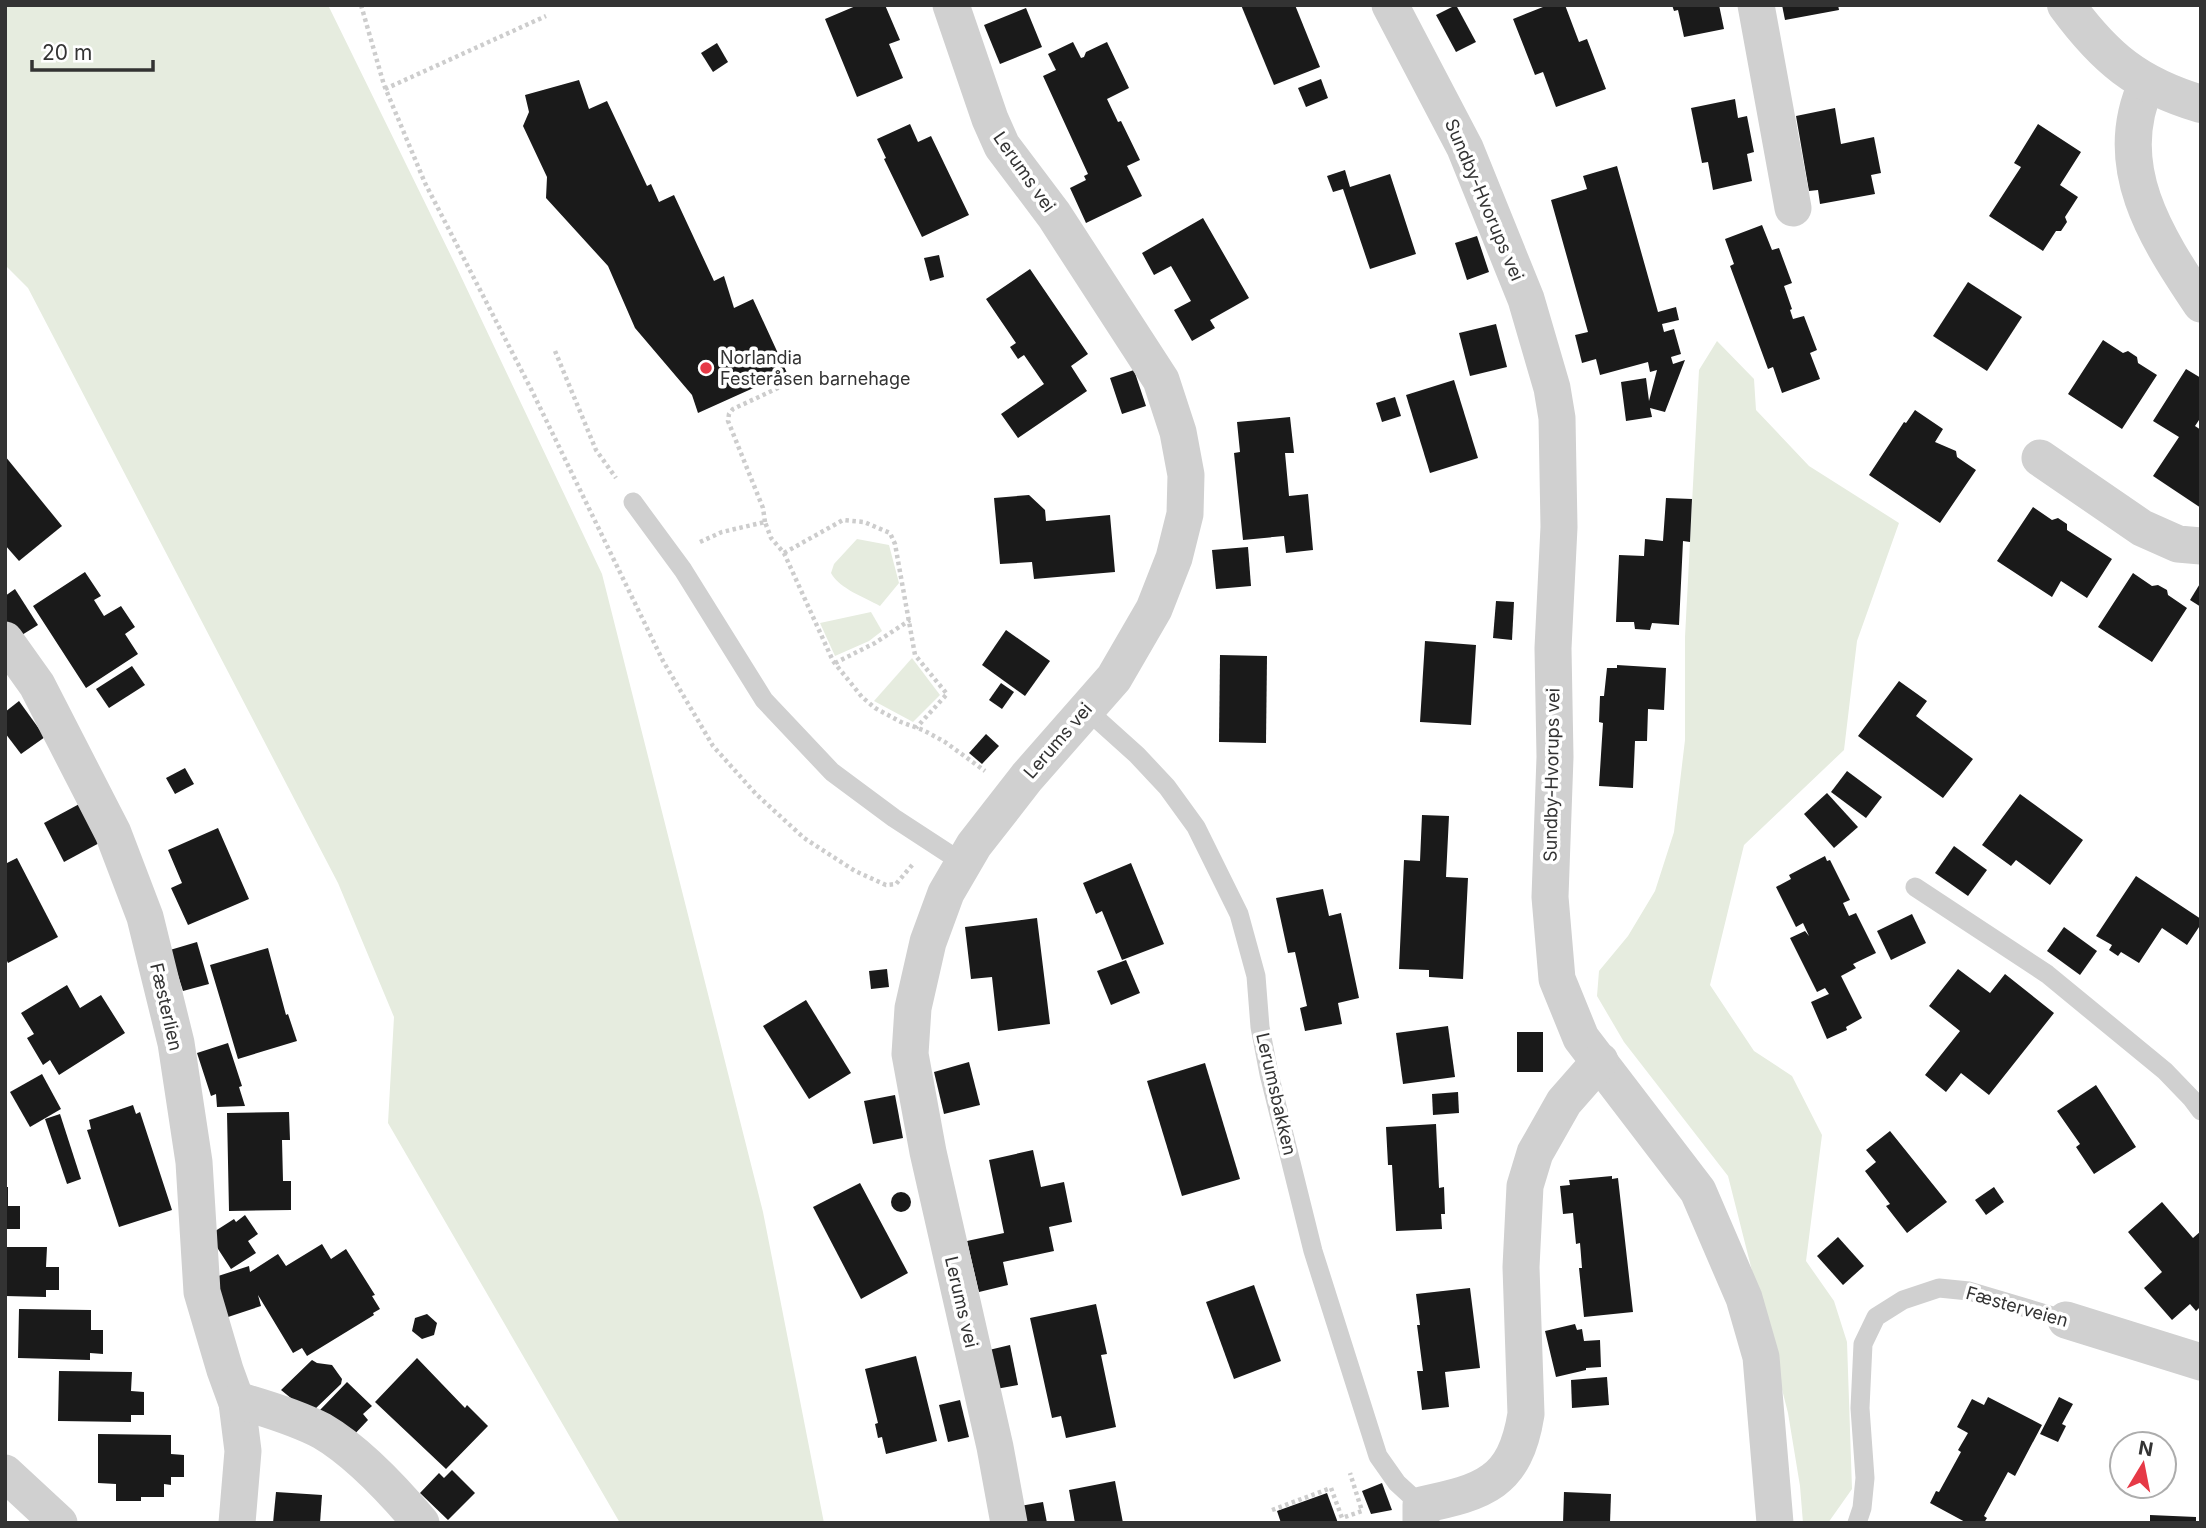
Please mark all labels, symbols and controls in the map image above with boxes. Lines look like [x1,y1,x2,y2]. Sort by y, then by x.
scale bar [32,28,152,72]
text: 20 m [42,40,92,65]
street label: Sundby-Hvorups vei [1441,116,1528,284]
street label: Lerums vei [989,128,1060,216]
place label: Norlandia Festeråsen barnehage [720,347,910,389]
marker: Norlandia Festeråsen barnehage [698,360,714,376]
street label: Sundby-Hvorups vei [1539,688,1564,862]
street label: Lerums vei [1019,699,1096,783]
street label: Fæsterlien [146,961,187,1053]
street label: Lerumsbakken [1252,1031,1301,1157]
street label: Lerums vei [941,1254,982,1350]
street label: Fæsterveien [1964,1282,2071,1331]
north arrow [2108,1430,2178,1500]
text: N [2137,1436,2155,1461]

